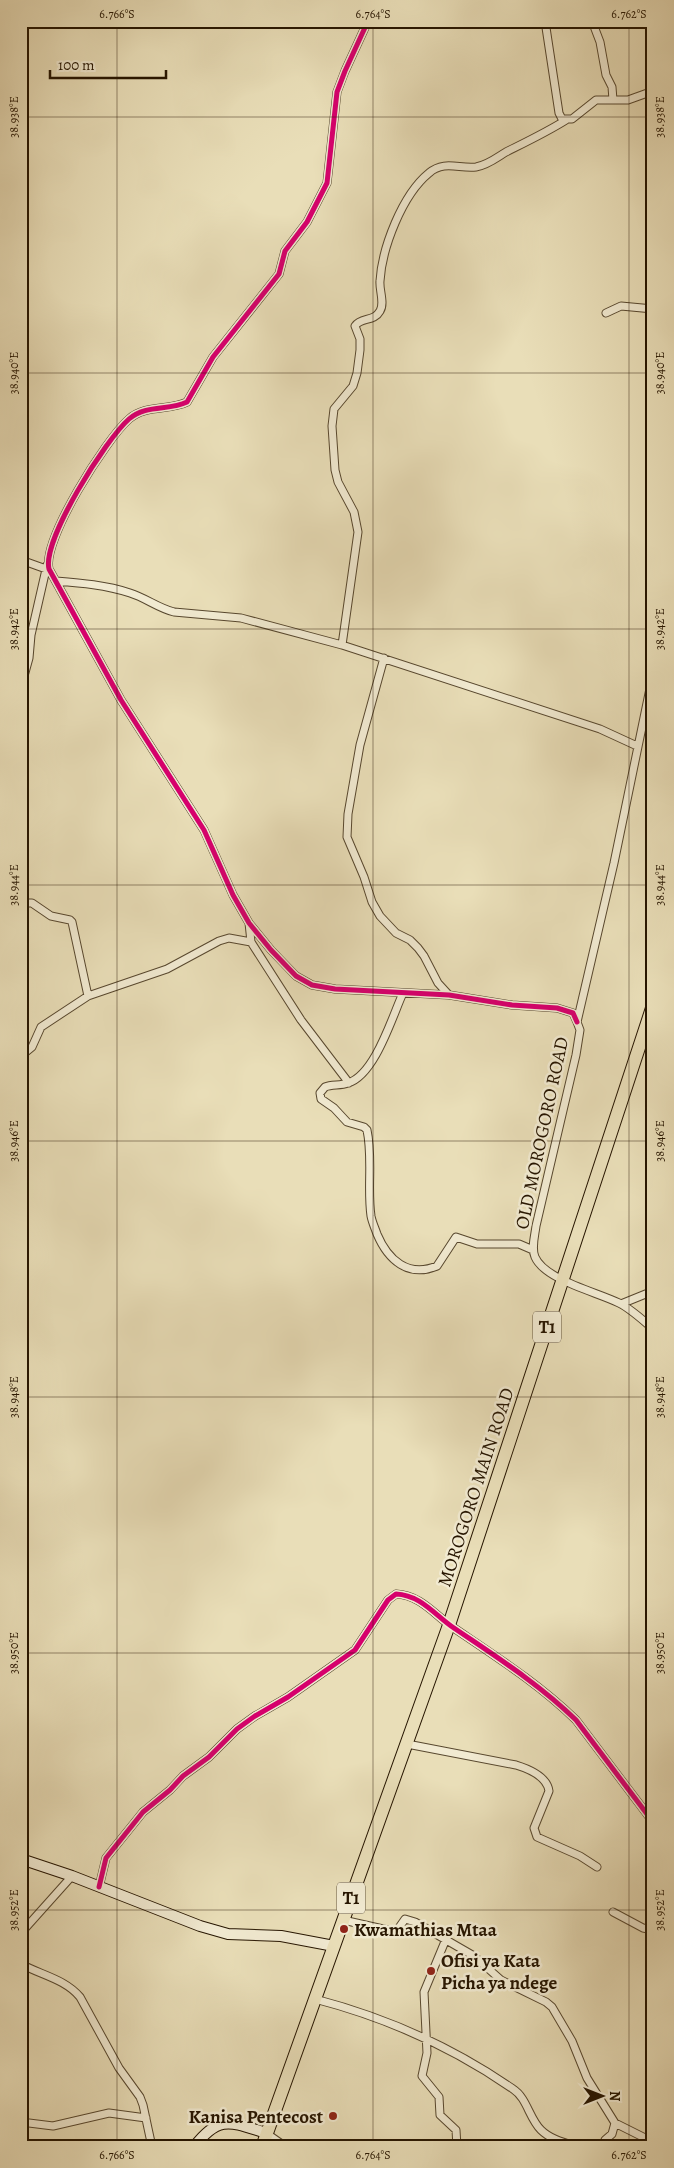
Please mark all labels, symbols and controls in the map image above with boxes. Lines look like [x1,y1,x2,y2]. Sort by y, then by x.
text: 6.766°S [99,6,135,22]
text: 6.764°S [355,6,391,22]
text: 6.762°S [611,6,647,22]
scale bar [50,48,166,80]
text: 100 m [58,55,95,75]
text: 38.938°E [6,96,22,138]
text: 38.938°E [652,96,668,138]
text: 38.940°E [6,352,22,394]
text: 38.940°E [652,352,668,394]
text: 38.942°E [6,608,22,650]
text: 38.942°E [652,608,668,650]
text: 38.944°E [6,864,22,906]
text: 38.944°E [652,864,668,906]
street label: OLD MOROGORO ROAD [509,1035,575,1232]
text: 38.946°E [6,1120,22,1162]
text: 38.946°E [652,1120,668,1162]
road number: T1 [533,1311,561,1342]
text: 38.948°E [6,1376,22,1418]
text: 38.948°E [652,1376,668,1418]
street label: MOROGORO MAIN ROAD [431,1384,520,1590]
text: 38.950°E [6,1632,22,1674]
text: 38.950°E [652,1632,668,1674]
road number: T1 [337,1882,365,1914]
text: 38.952°E [6,1889,22,1931]
text: 38.952°E [652,1889,668,1931]
place label: Kwamathias Mtaa [354,1917,498,1943]
marker: Kwamathias Mtaa [338,1923,350,1935]
place label: Ofisi ya Kata Picha ya ndege [441,1948,557,1996]
marker: Ofisi ya Kata Picha ya ndege [425,1965,437,1977]
north arrow [576,2070,626,2120]
text: N [605,2091,624,2101]
place label: Kanisa Pentecost [188,2104,324,2130]
marker: Kanisa Pentecost [327,2110,339,2122]
text: 6.766°S [99,2147,135,2163]
text: 6.764°S [355,2147,391,2163]
text: 6.762°S [611,2147,647,2163]

